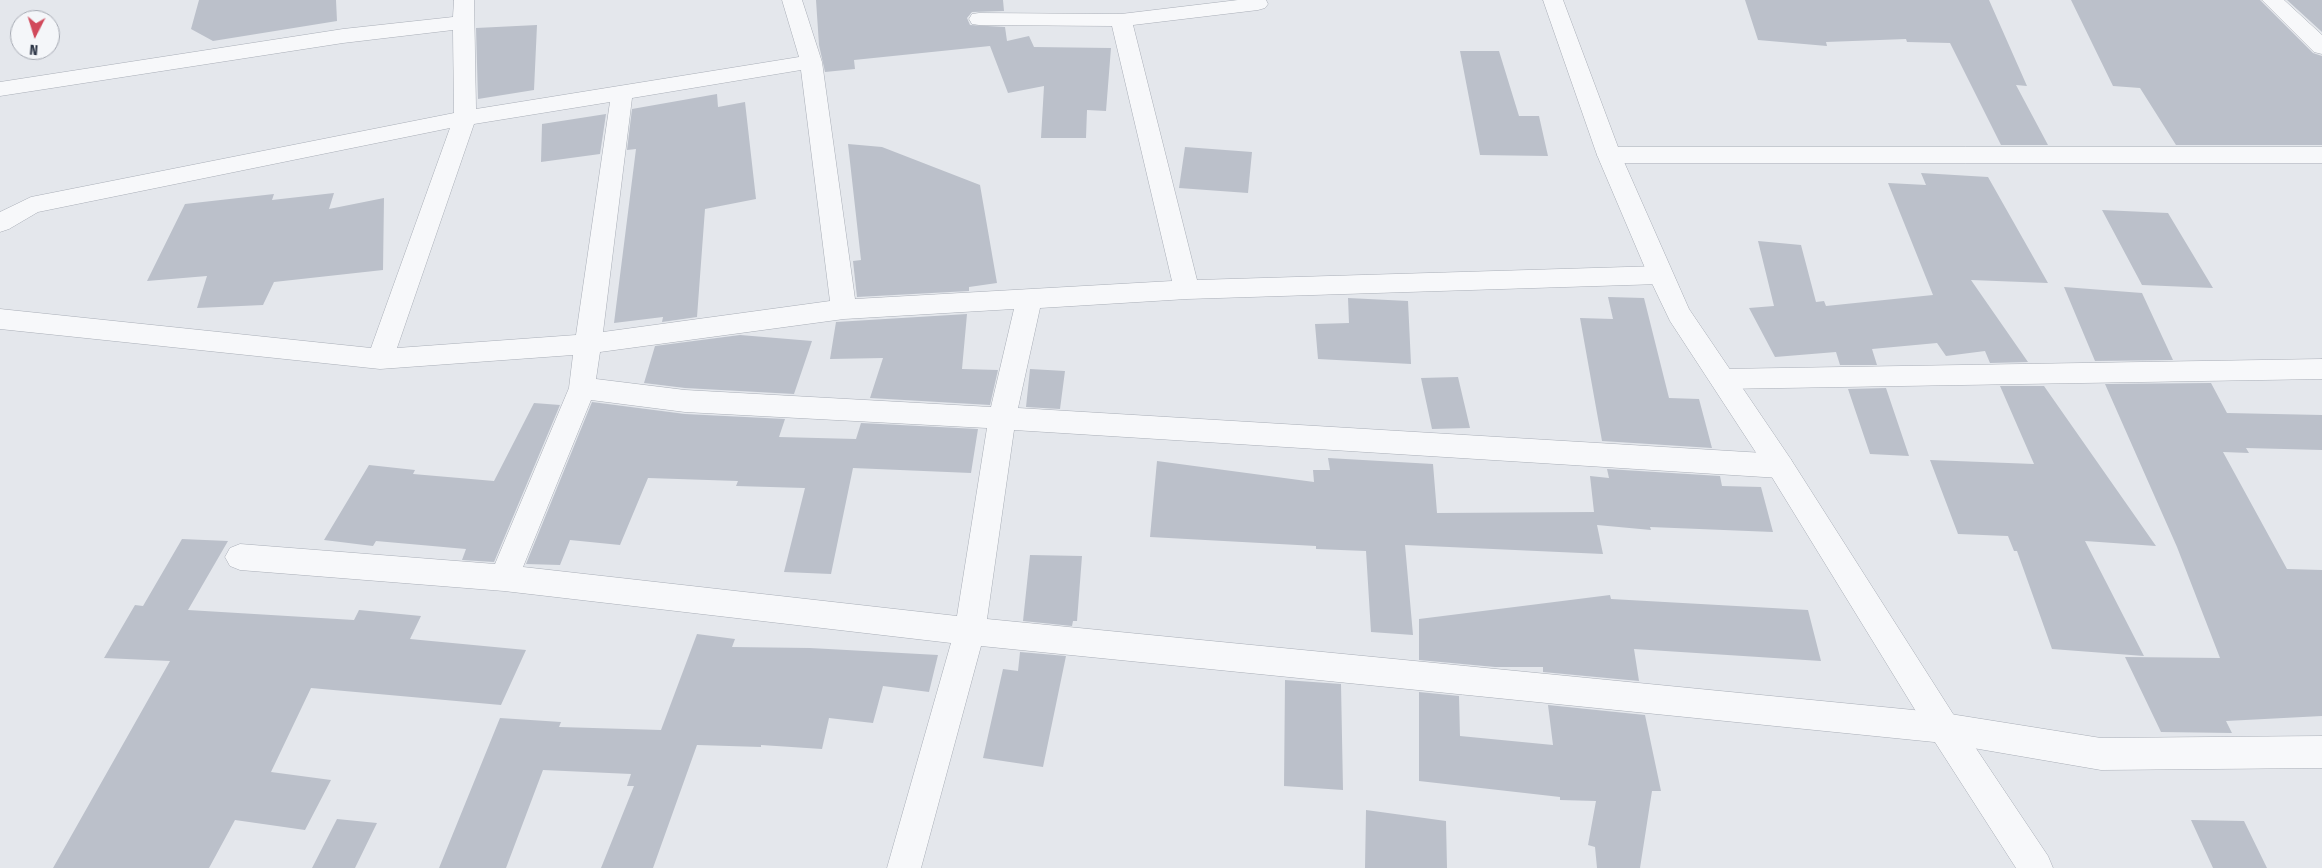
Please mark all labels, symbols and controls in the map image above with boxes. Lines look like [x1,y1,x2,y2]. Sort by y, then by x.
north arrow [10,10,60,60]
text: N [29,41,39,58]

